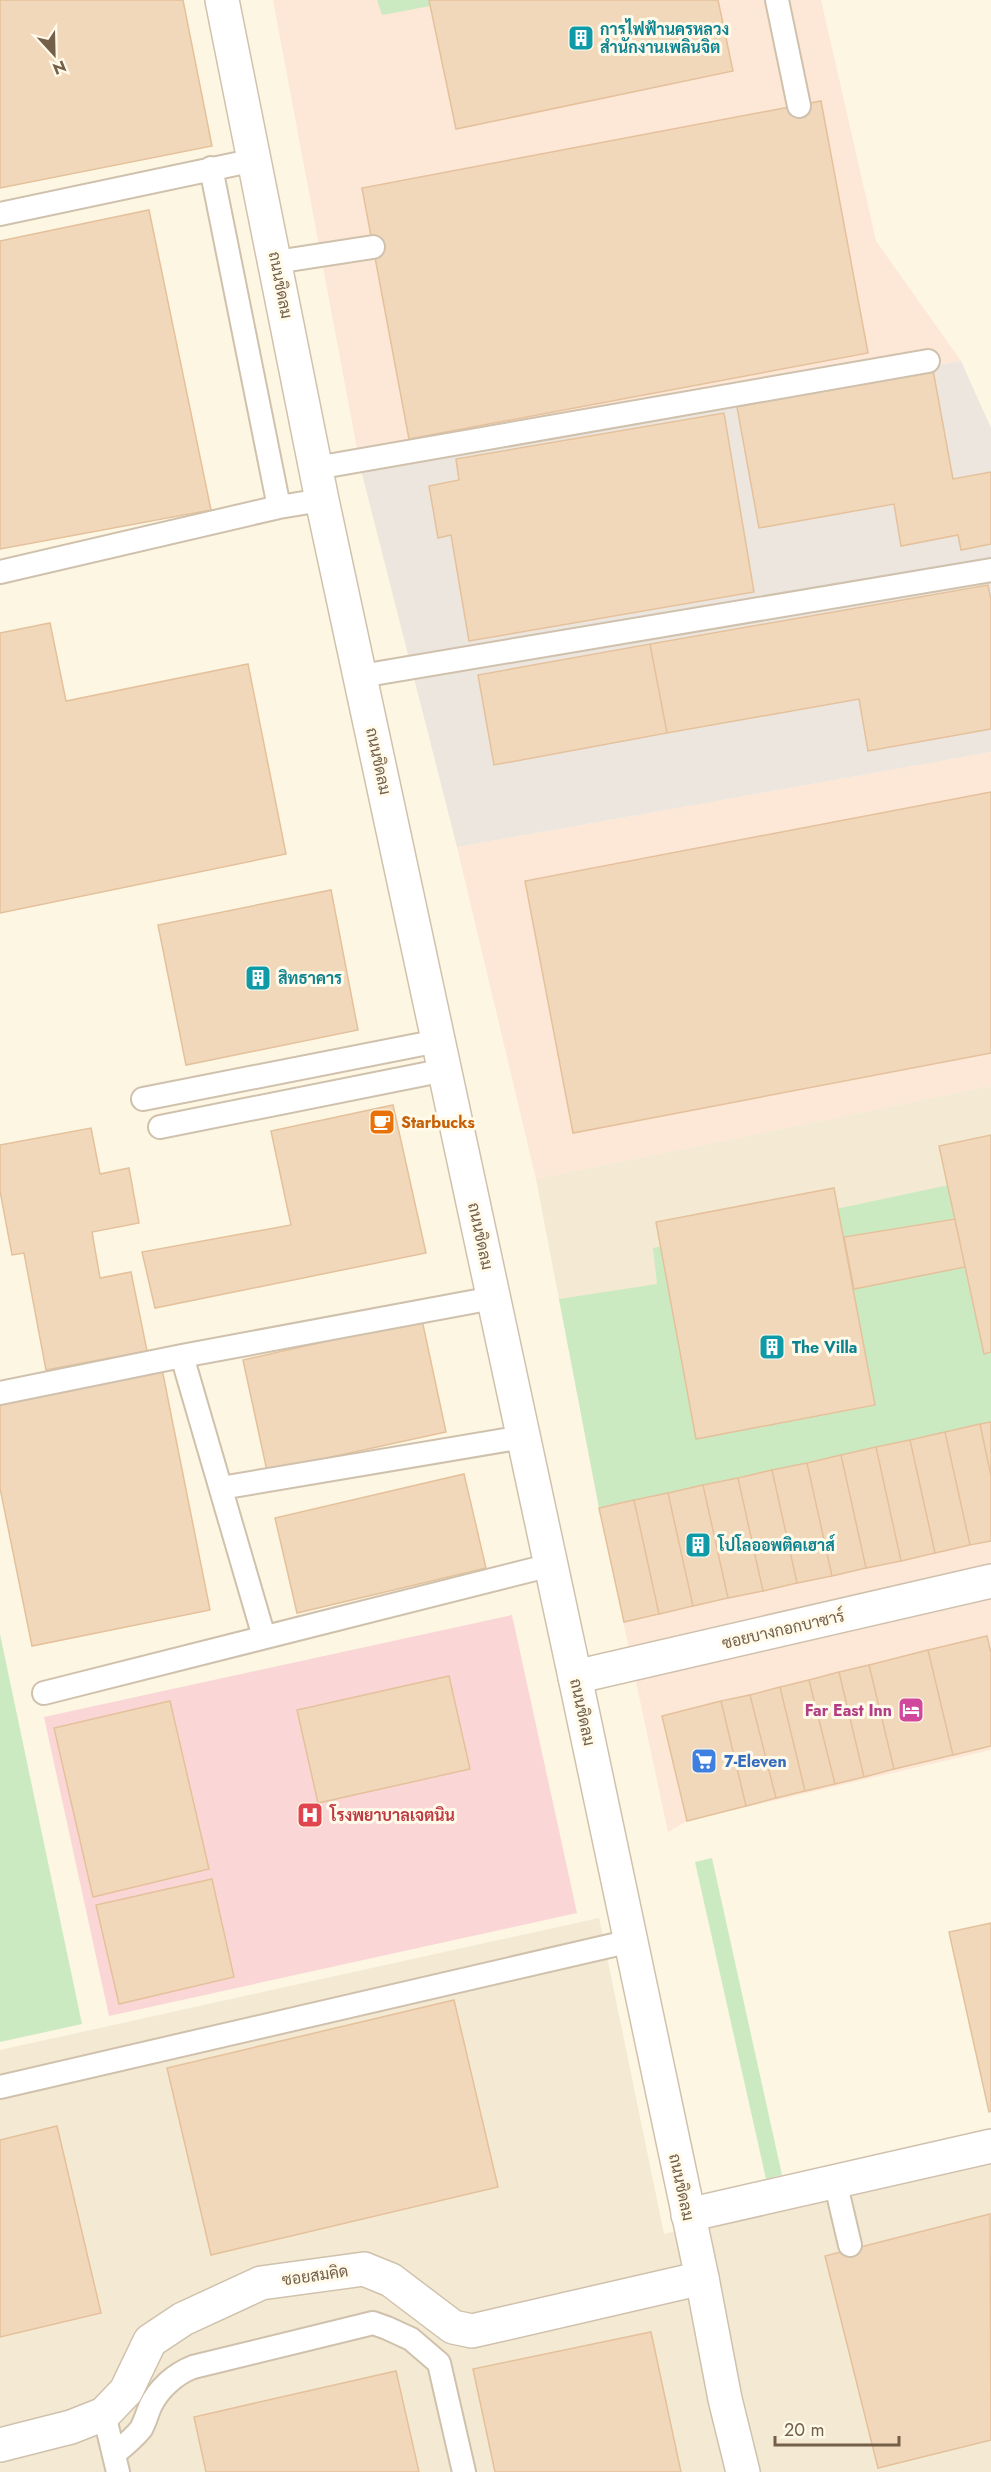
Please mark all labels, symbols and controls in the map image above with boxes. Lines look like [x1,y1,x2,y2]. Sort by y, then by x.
place label: การไฟฟ้านครหลวง สำนักงานเพลินจิต [600,18,729,59]
building icon: การไฟฟ้านครหลวง สำนักงานเพลินจิต [566,23,596,53]
north arrow [24,24,84,84]
text: N [49,54,70,80]
street label: ถนนชิดลม [263,250,298,321]
street label: ถนนชิดลม [360,725,397,797]
building icon: สิทธาคาร [243,963,273,993]
place label: สิทธาคาร [278,967,342,990]
cafe icon: Starbucks [367,1107,397,1137]
place label: Starbucks [401,1111,475,1134]
street label: ถนนชิดลม [462,1200,499,1272]
building icon: The Villa [757,1332,787,1362]
place label: The Villa [792,1336,858,1359]
building icon: โปโลออพติคเฮาส์ [683,1530,713,1560]
place label: โปโลออพติคเฮาส์ [717,1534,836,1557]
street label: ซอยบางกอกบาซาร์ [719,1603,847,1655]
street label: ถนนชิดลม [564,1676,601,1748]
hotel icon: Far East Inn [896,1695,926,1725]
place label: Far East Inn [805,1699,892,1722]
supermarket icon: 7-Eleven [689,1746,719,1776]
place label: 7-Eleven [724,1750,787,1773]
hospital icon: โรงพยาบาลเจตนิน [295,1800,325,1830]
place label: โรงพยาบาลเจตนิน [329,1804,455,1827]
street label: ถนนชิดลม [663,2151,700,2223]
street label: ซอยสมคิด [280,2259,350,2292]
scale bar [775,2409,900,2447]
text: 20 m [784,2417,824,2443]

